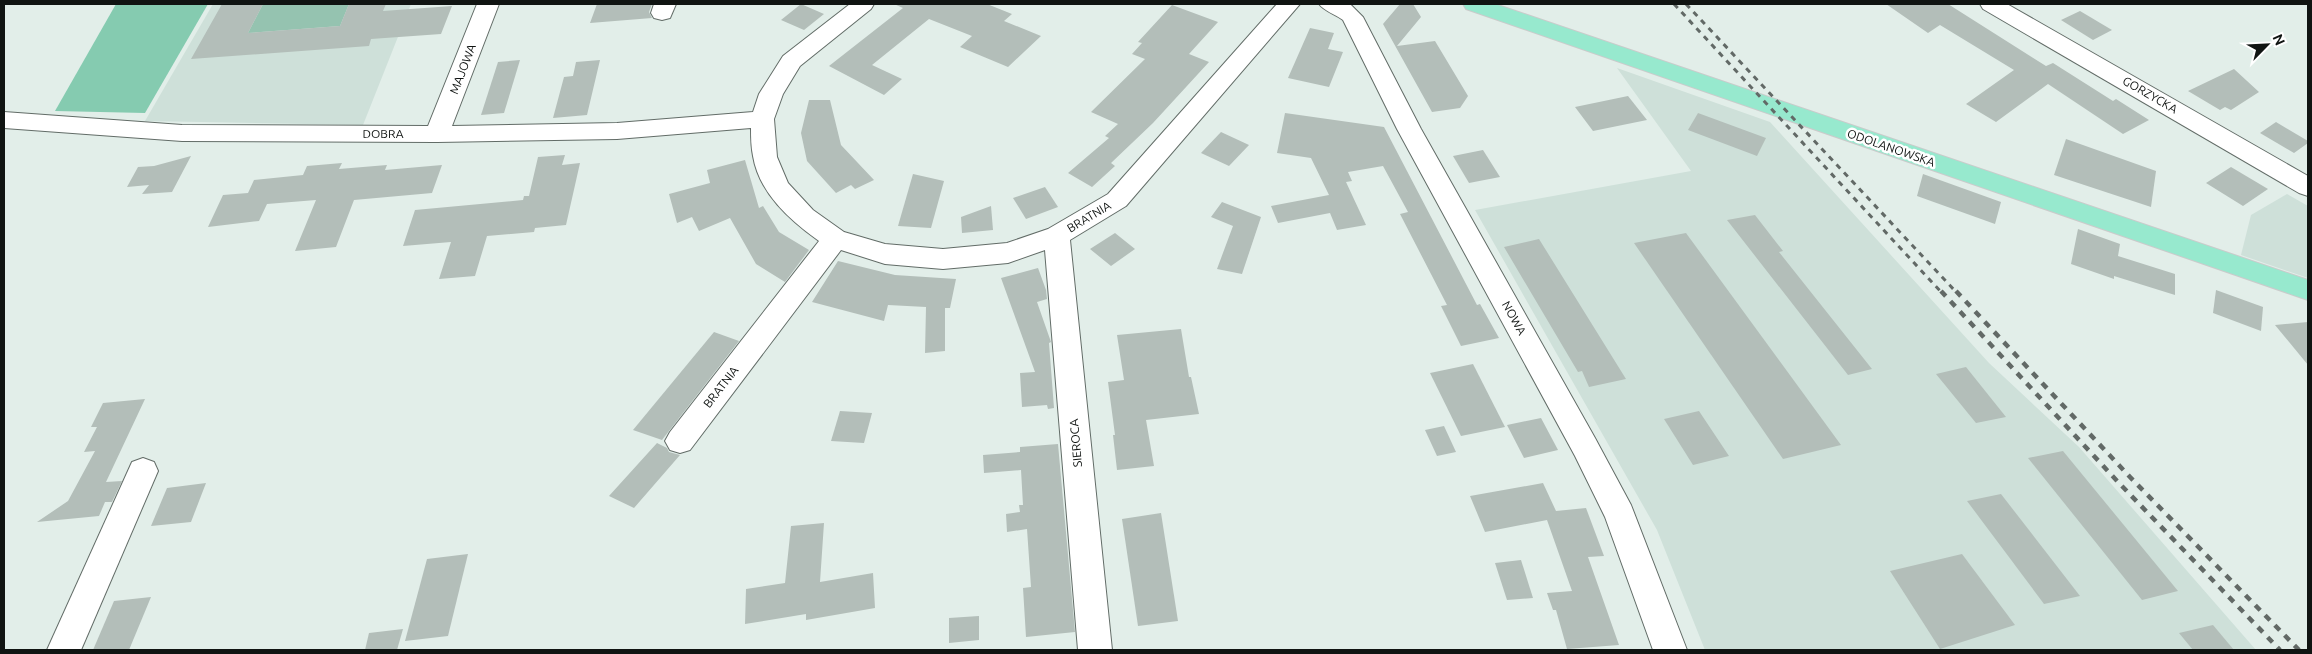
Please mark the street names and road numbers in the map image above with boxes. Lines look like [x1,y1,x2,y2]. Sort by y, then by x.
street label: MAJOWA [447,42,478,96]
street label: GORZYCKA [2120,74,2180,116]
street label: ODOLANOWSKA [1846,126,1937,169]
street label: DOBRA [362,127,404,140]
street label: BRATNIA [1065,198,1113,235]
street label: NOWA [1500,299,1529,337]
street label: BRATNIA [700,363,741,410]
street label: SIEROCA [1067,418,1084,468]

